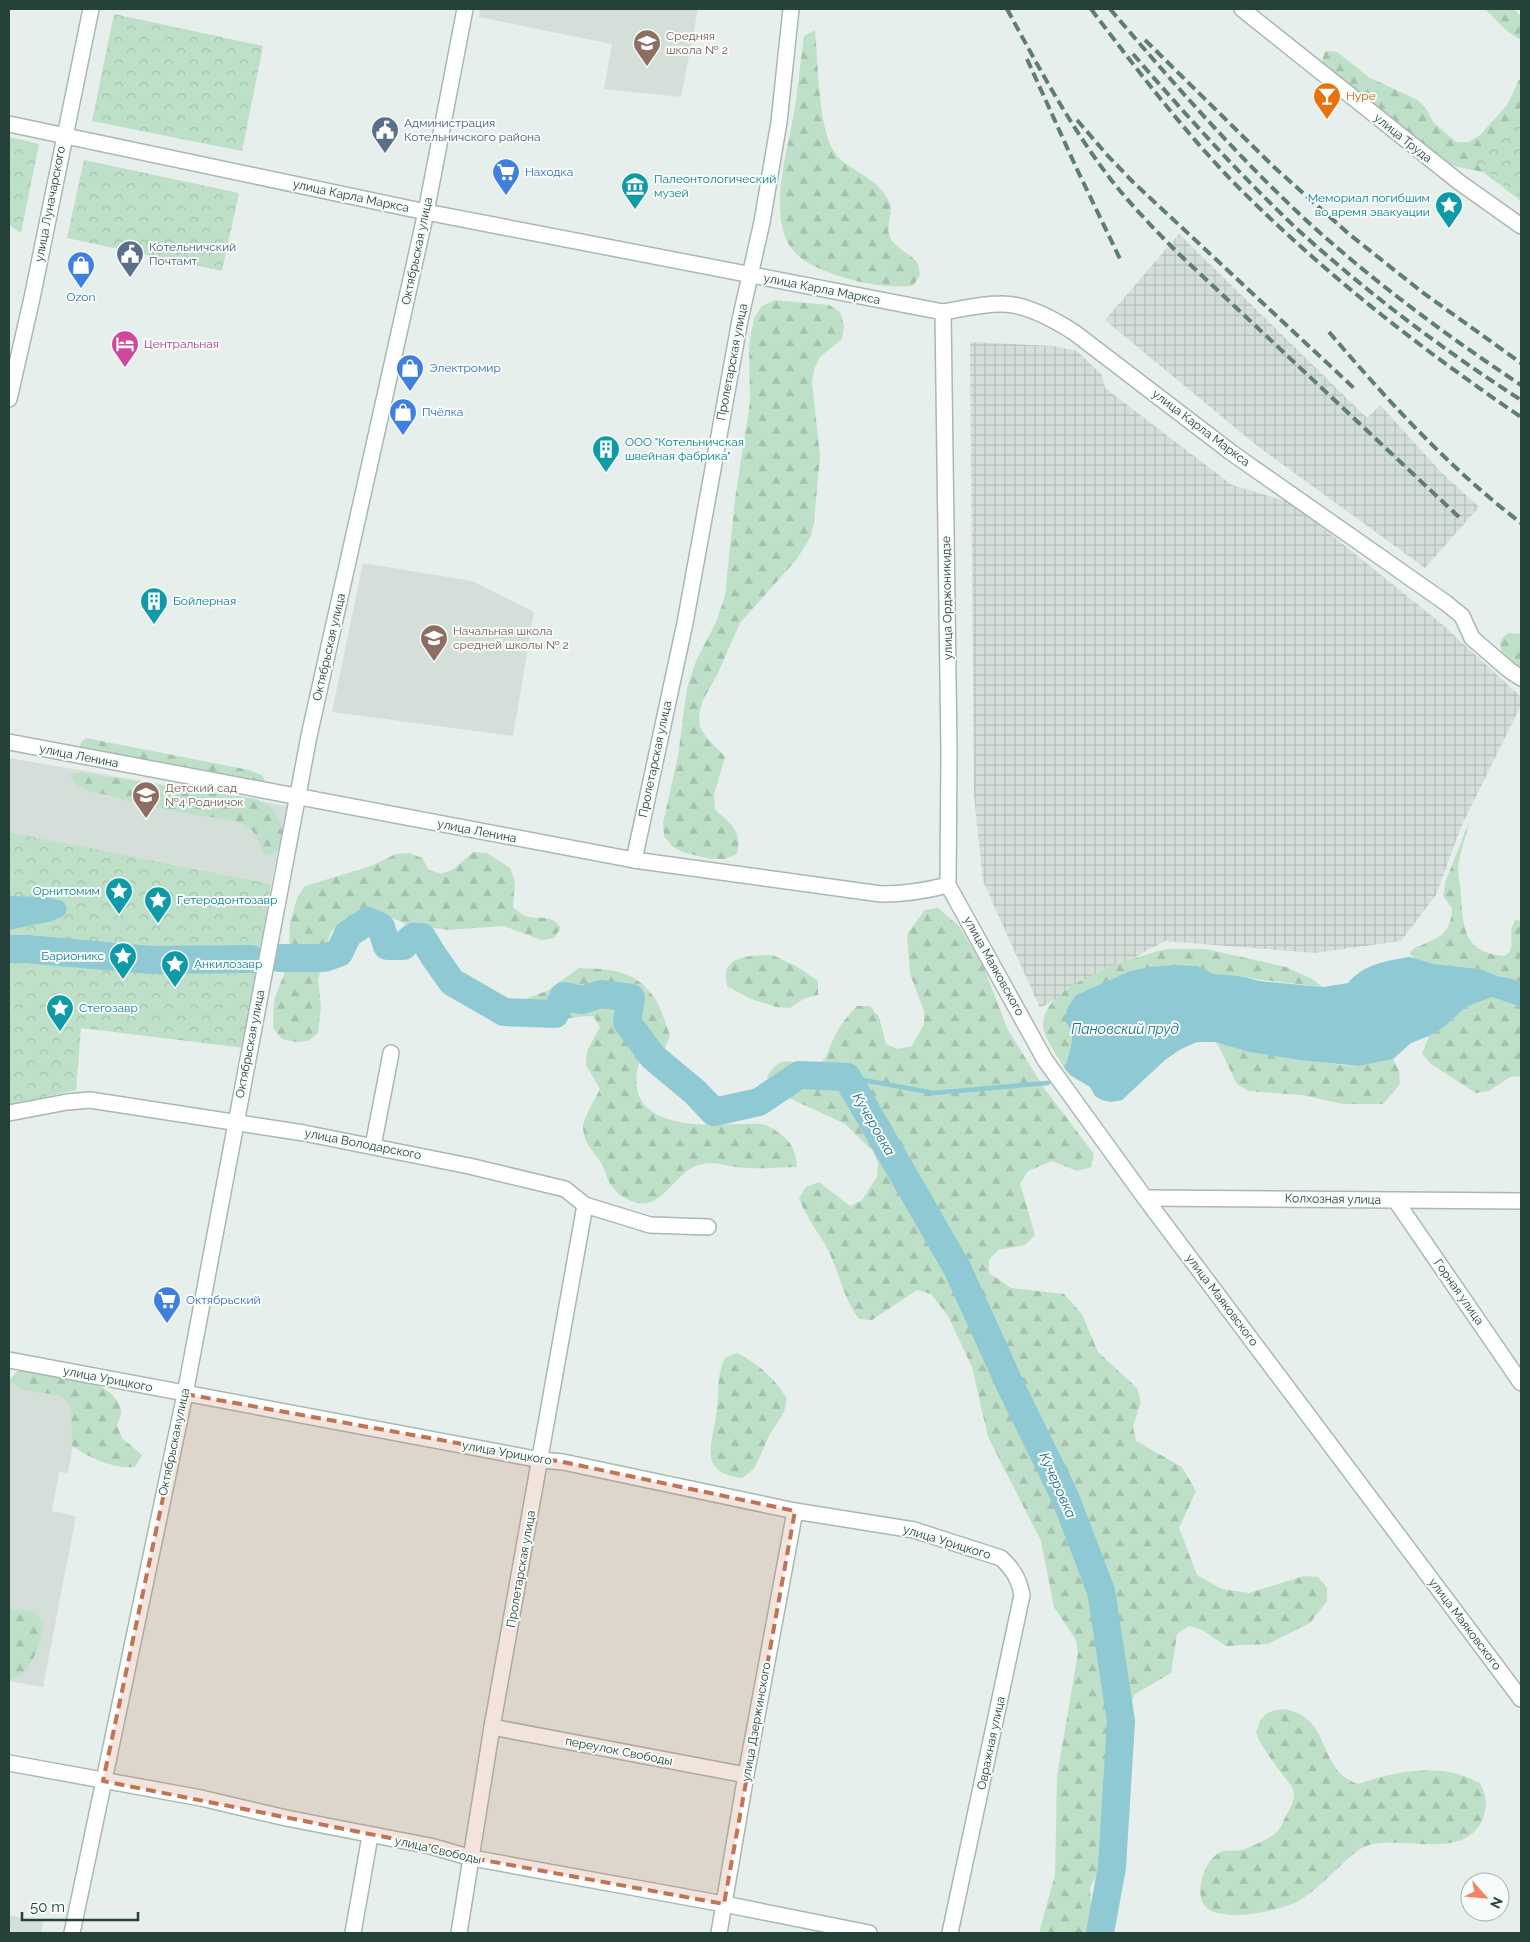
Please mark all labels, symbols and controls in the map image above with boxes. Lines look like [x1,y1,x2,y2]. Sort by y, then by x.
school or university icon: Средняя школа № 2 [632,28,662,67]
place label: Средняя школа № 2 [666,29,728,57]
bar icon: Hype [1312,81,1342,120]
place label: Hype [1346,89,1376,103]
street label: улица Труда [1371,111,1435,165]
public building icon: Администрация Котельничского района [370,115,400,154]
place label: Администрация Котельничского района [404,116,541,144]
street label: улица Луначарского [32,145,68,263]
supermarket icon: Находка [491,157,521,196]
place label: Находка [525,165,573,179]
museum icon: Палеонтологический музей [620,171,650,210]
place label: Палеонтологический музей [654,172,776,200]
street label: улица Карла Маркса [292,177,410,215]
place icon: Мемориал погибшим во время эвакуации [1434,190,1464,229]
place label: Мемориал погибшим во время эвакуации [1308,191,1430,219]
street label: Октябрьская улица [399,196,435,306]
public building icon: Котельничский Почтамт [115,239,145,278]
place label: Котельничский Почтамт [149,240,236,268]
shop icon: Ozon [66,250,96,289]
street label: улица Карла Маркса [763,271,881,307]
place label: Ozon [67,290,95,304]
street label: Пролетарская улица [714,302,750,422]
hotel icon: Центральная [110,329,140,368]
place label: Центральная [144,337,219,351]
shop icon: Электромир [395,353,425,392]
place label: Электромир [429,361,501,375]
street label: улица Карла Маркса [1149,387,1253,469]
shop icon: Пчёлка [388,397,418,436]
place label: Пчёлка [422,405,463,419]
building icon: ООО "Котельничская швейная фабрика" [591,434,621,473]
place label: ООО "Котельничская швейная фабрика" [625,435,744,463]
street label: улица Орджоникидзе [939,536,955,660]
building icon: Бойлерная [139,586,169,625]
street label: Октябрьская улица [310,592,348,702]
place label: Бойлерная [173,594,236,608]
school or university icon: Начальная школа средней школы № 2 [419,623,449,662]
place label: Начальная школа средней школы № 2 [453,624,569,652]
street label: Пролетарская улица [636,699,674,819]
street label: улица Ленина [38,741,120,771]
school or university icon: Детский сад №4 Родничок [131,780,161,819]
place label: Детский сад №4 Родничок [165,781,244,809]
street label: улица Ленина [436,816,518,846]
place icon: Орнитомим [104,876,134,915]
place label: Орнитомим [33,884,100,898]
place icon: Гетеродонтозавр [143,885,173,924]
place label: Гетеродонтозавр [177,893,277,907]
street label: улица Маяковского [961,914,1027,1018]
place icon: Барионикс [108,941,138,980]
place label: Барионикс [41,949,104,963]
place icon: Анкилозавр [160,949,190,988]
place label: Анкилозавр [194,957,262,971]
street label: Октябрьская улица [233,989,267,1099]
place icon: Стегозавр [45,993,75,1032]
place label: Стегозавр [79,1001,138,1015]
water label: Пановский пруд [1071,1021,1179,1037]
water label: Кучеровка [850,1090,898,1158]
street label: улица Володарского [303,1126,423,1162]
street label: Колхозная улица [1285,1191,1381,1207]
street label: улица Маяковского [1183,1251,1261,1349]
street label: Горная улица [1431,1256,1487,1328]
supermarket icon: Октябрьский [152,1285,182,1324]
place label: Октябрьский [186,1293,261,1307]
street label: улица Урицкого [62,1363,154,1395]
street label: Октябрьская улица [156,1387,192,1497]
street label: улица Урицкого [461,1438,553,1468]
water label: Кучеровка [1036,1450,1080,1520]
street label: Пролетарская улица [504,1509,538,1629]
street label: улица Урицкого [901,1522,993,1562]
street label: улица Маяковского [1426,1575,1504,1673]
street label: улица Дзержинского [739,1661,773,1783]
street label: Овражная улица [974,1695,1008,1791]
street label: переулок Свободы [564,1734,674,1768]
street label: улица Свободы [393,1833,483,1867]
north arrow [1460,1872,1510,1922]
scale bar [22,1890,139,1922]
text: N [1487,1895,1506,1911]
text: 50 m [30,1898,65,1916]

